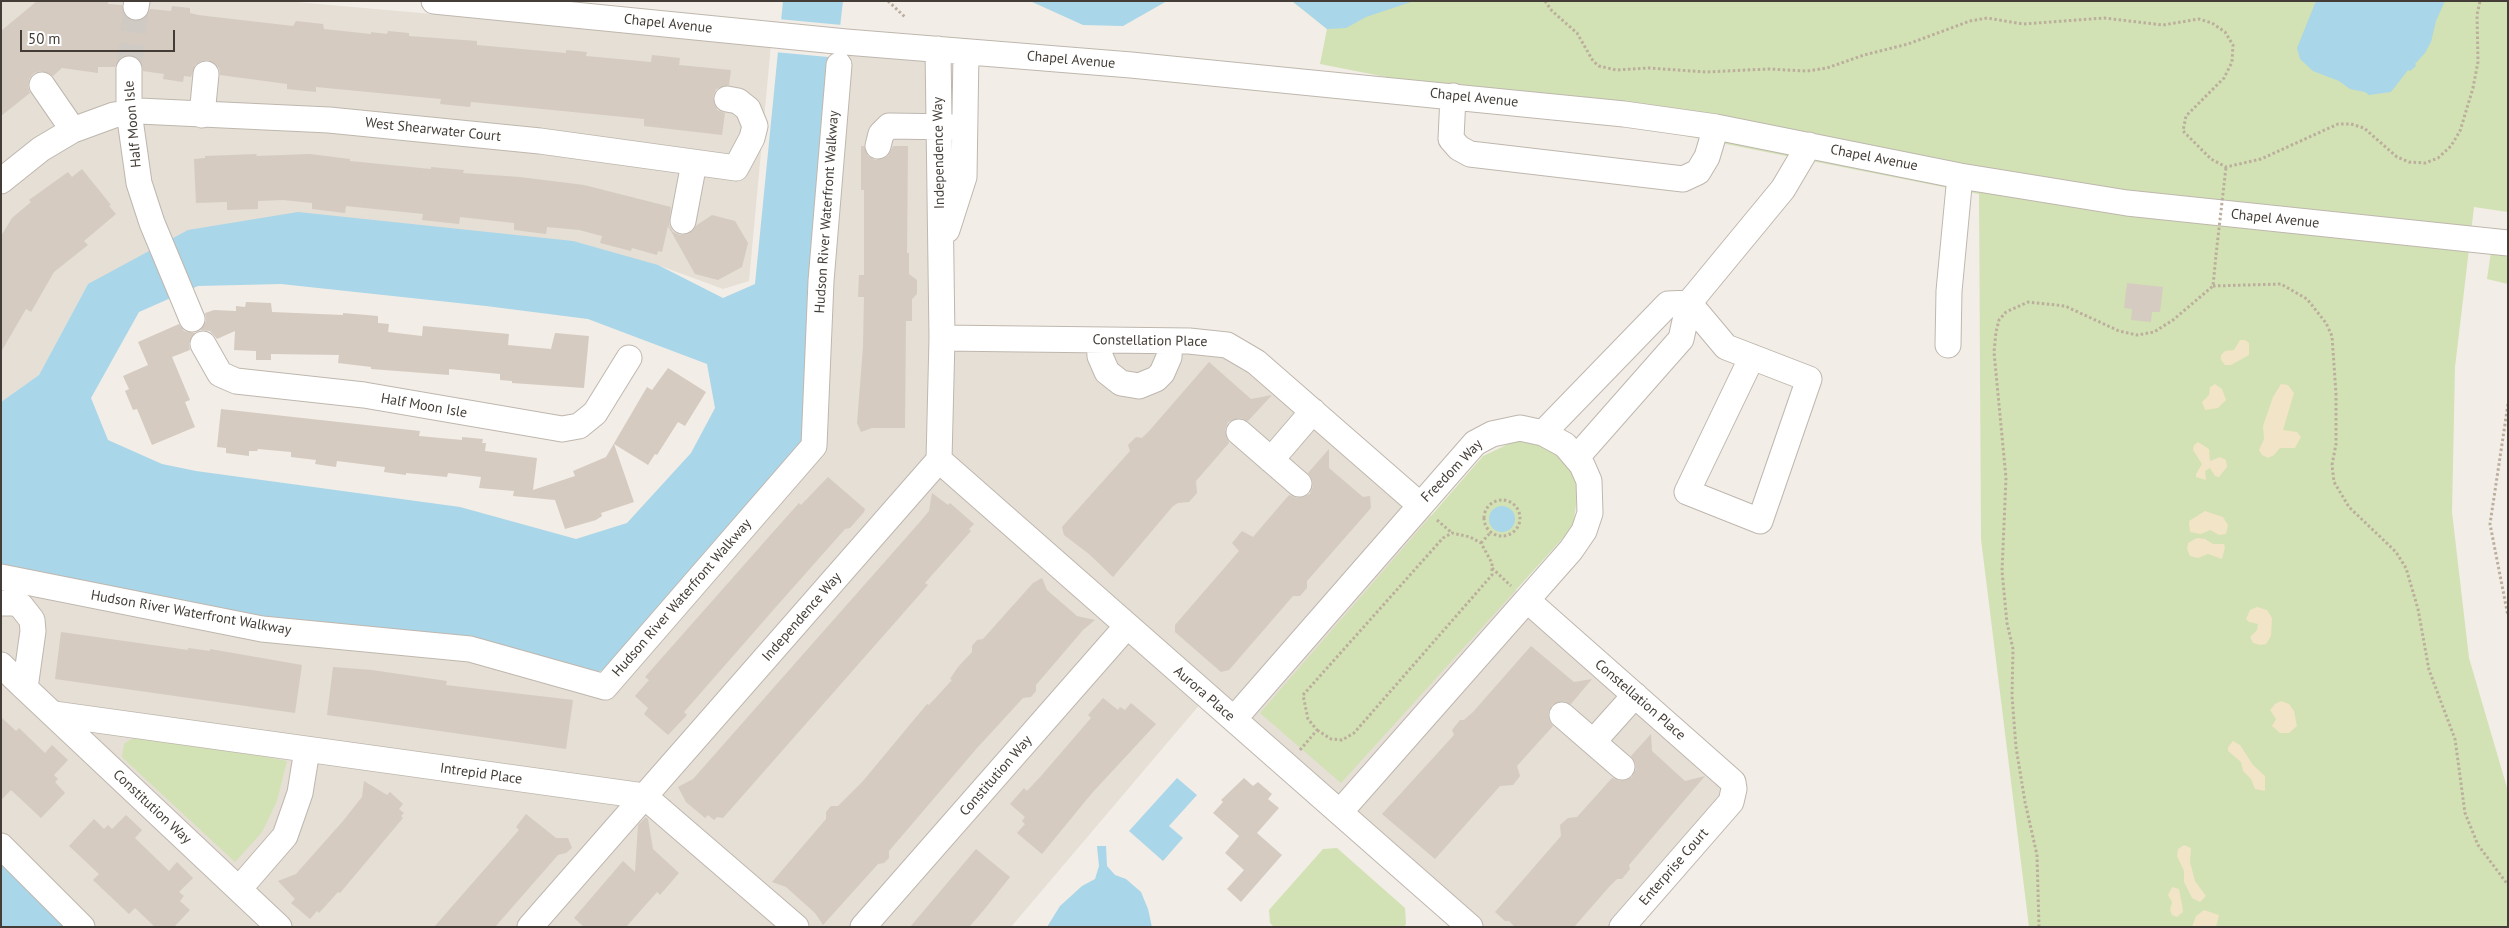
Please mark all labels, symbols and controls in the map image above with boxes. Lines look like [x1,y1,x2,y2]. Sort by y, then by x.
street label: Chapel Avenue [623,11,713,37]
scale bar [22,20,178,52]
text: 50 m [28,29,61,48]
street label: Chapel Avenue [1026,48,1116,72]
street label: Half Moon Isle [121,80,145,168]
street label: Chapel Avenue [1429,85,1519,111]
street label: Independence Way [930,97,948,209]
street label: Hudson River Waterfront Walkway [812,110,842,314]
street label: West Shearwater Court [364,115,502,145]
street label: Chapel Avenue [1829,141,1919,175]
street label: Chapel Avenue [2230,206,2320,232]
street label: Constellation Place [1092,332,1208,350]
street label: Half Moon Isle [380,390,468,422]
street label: Freedom Way [1418,436,1486,506]
street label: Hudson River Waterfront Walkway [609,516,755,680]
street label: Independence Way [759,569,845,665]
street label: Hudson River Waterfront Walkway [89,587,293,639]
street label: Constellation Place [1591,656,1689,744]
street label: Aurora Place [1170,663,1238,725]
street label: Constitution Way [956,732,1036,820]
street label: Intrepid Place [439,760,523,788]
street label: Constitution Way [109,766,195,848]
street label: Enterprise Court [1636,825,1712,909]

